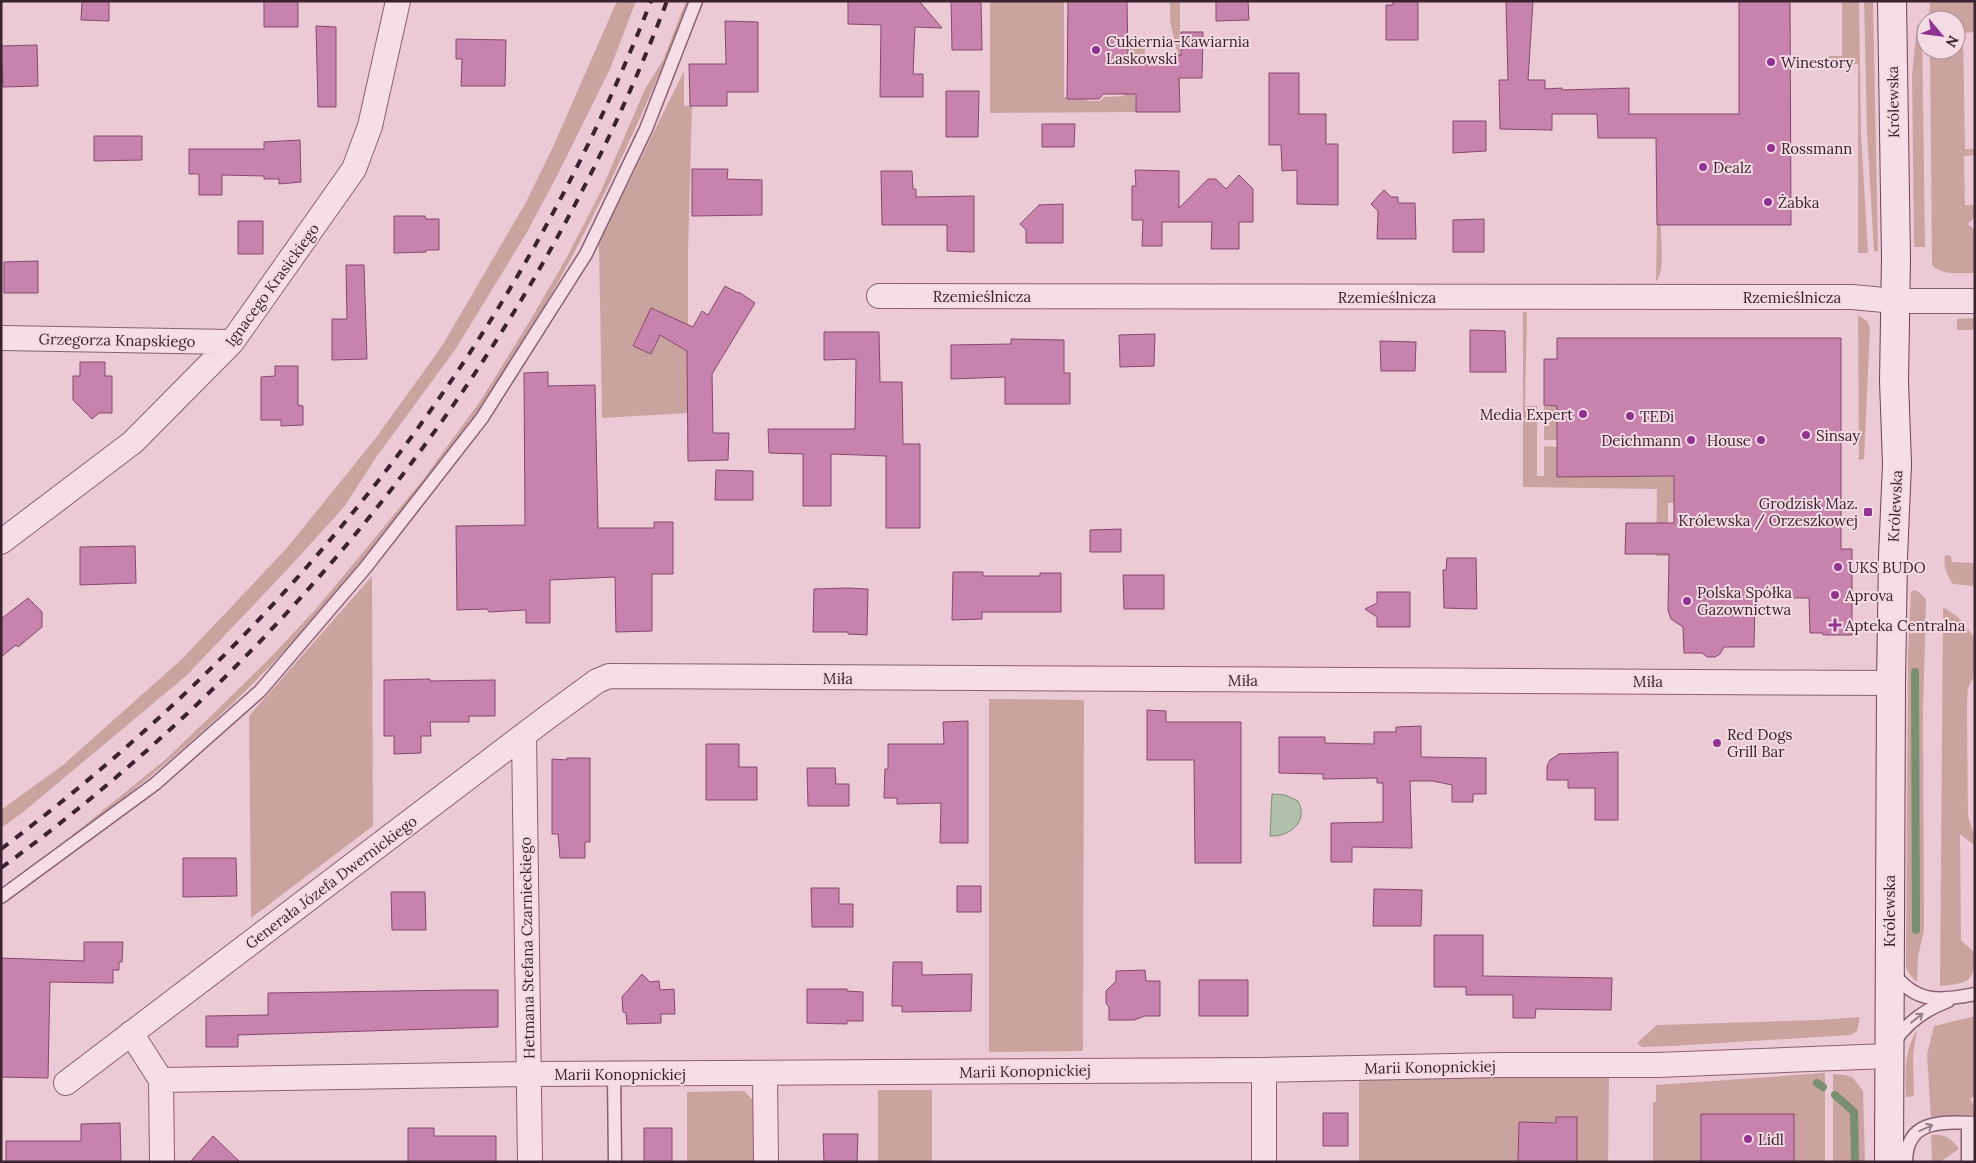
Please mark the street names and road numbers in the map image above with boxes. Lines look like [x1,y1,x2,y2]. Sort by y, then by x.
street label: Królewska [1883,65,1903,138]
street label: Ignacego Krasickiego [221,219,323,350]
street label: Rzemieślnicza [933,287,1032,306]
street label: Rzemieślnicza [1338,288,1437,307]
street label: Rzemieślnicza [1743,288,1842,307]
street label: Grzegorza Knapskiego [38,329,196,351]
street label: Królewska [1884,469,1906,543]
street label: Miła [823,669,853,688]
street label: Miła [1228,671,1258,690]
street label: Miła [1633,672,1663,691]
street label: Generała Józefa Dwernickiego [241,811,421,953]
street label: Hetmana Stefana Czarnieckiego [516,837,538,1059]
street label: Królewska [1880,875,1899,947]
street label: Marii Konopnickiej [1364,1056,1496,1078]
street label: Marii Konopnickiej [959,1060,1091,1082]
street label: Marii Konopnickiej [554,1065,686,1084]

